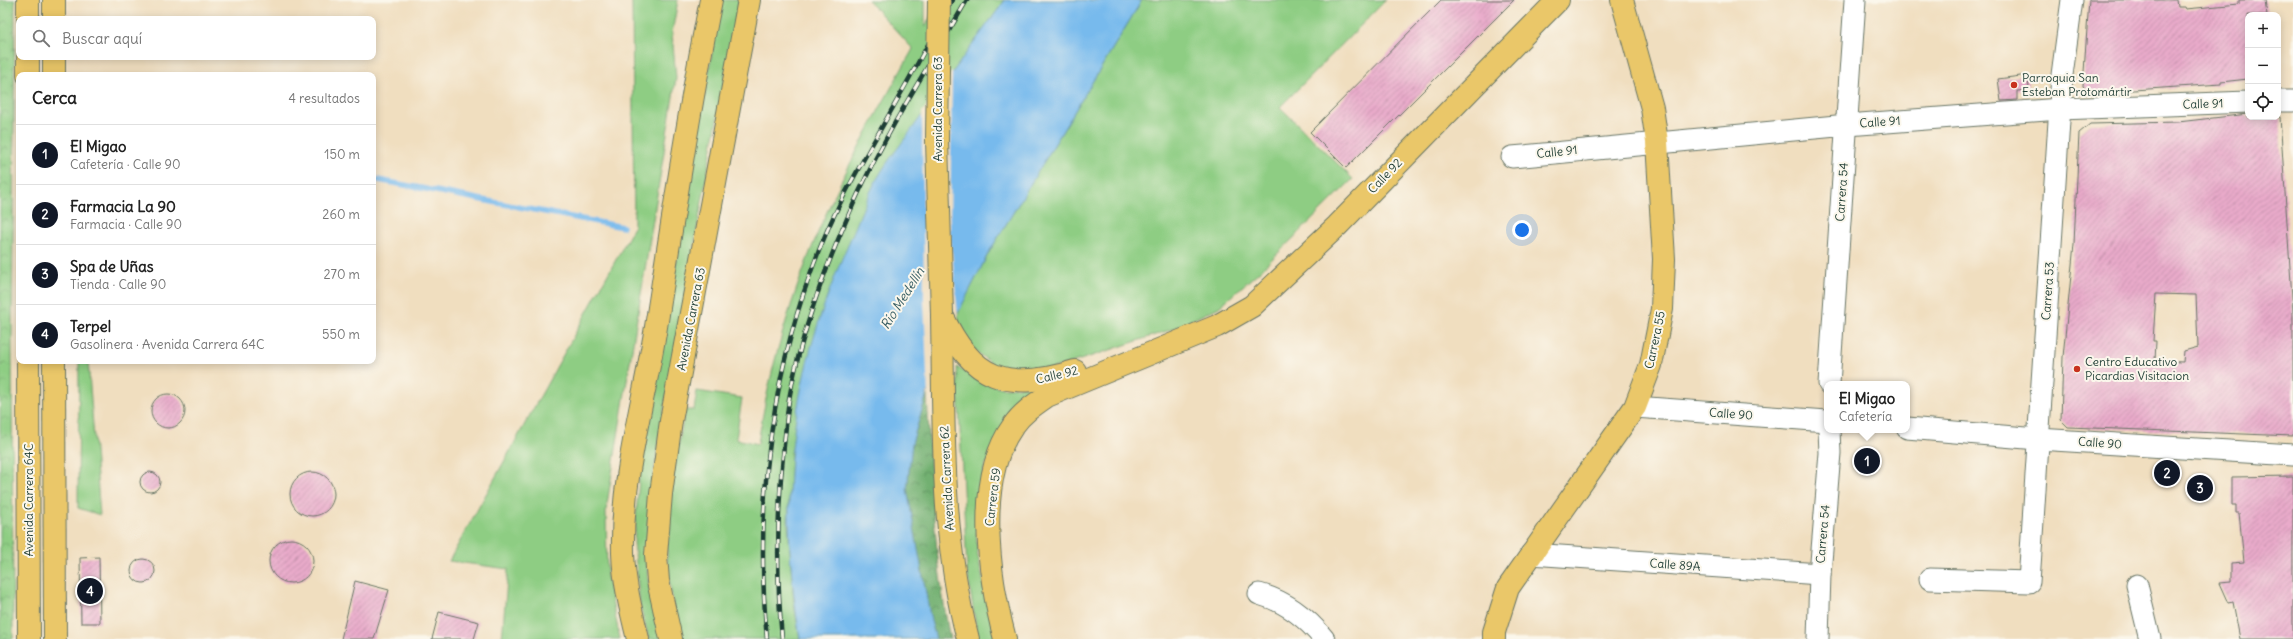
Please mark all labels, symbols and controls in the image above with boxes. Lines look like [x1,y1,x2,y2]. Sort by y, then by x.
map controls [2245,12,2281,120]
button: + [2245,12,2281,48]
search box [16,16,376,60]
icon: search [30,27,52,49]
text: Buscar aquí [62,29,142,48]
button: − [2245,48,2281,84]
street label: Avenida Carrera 63 [930,56,945,162]
place label: Parroquia San Esteban Protomártir [2022,70,2132,99]
marker: Parroquia San Esteban Protomártir [2009,80,2019,90]
button: locate [2245,84,2281,120]
text: Cerca [32,87,77,109]
text: 4 resultados [288,90,360,107]
street label: Calle 91 [2182,95,2224,112]
street label: Calle 91 [1859,113,1901,130]
text: El Migao [70,137,127,156]
street label: Calle 91 [1536,142,1578,161]
text: 1 [42,146,48,163]
text: 150 m [324,146,360,163]
street label: Calle 92 [1364,155,1405,196]
text: Cafetería · Calle 90 [70,156,181,173]
street label: Carrera 54 [1832,162,1851,222]
text: Farmacia La 90 [70,197,176,216]
text: 2 [41,206,49,223]
text: 260 m [322,206,360,223]
text: Farmacia · Calle 90 [70,216,182,233]
your location [1512,220,1532,240]
text: Spa de Uñas [70,257,154,276]
street label: Carrera 53 [2038,261,2057,321]
water label: Río Medellín [877,264,928,332]
text: 3 [41,266,49,283]
text: 270 m [323,266,360,283]
street label: Avenida Carrera 63 [673,266,708,372]
text: Tienda · Calle 90 [70,276,166,293]
street label: Carrera 55 [1641,309,1668,370]
text: Terpel [70,317,111,336]
text: 4 [41,326,49,343]
text: 550 m [322,326,360,343]
text: Gasolinera · Avenida Carrera 64C [70,336,265,353]
place label: Centro Educativo Picardias Visitacion [2085,354,2189,383]
street label: Calle 92 [1034,362,1080,387]
marker: Centro Educativo Picardias Visitacion [2072,364,2082,374]
popup [1824,381,1910,433]
text: El Migao [1839,389,1895,408]
street label: Calle 90 [1708,404,1754,423]
text: Cafetería [1839,408,1892,425]
street label: Avenida Carrera 62 [936,425,957,531]
street label: Calle 90 [2077,433,2123,452]
street label: Avenida Carrera 64C [21,443,36,557]
pin: 1 [1854,446,1880,476]
pin: 2 [2154,458,2180,488]
street label: Carrera 59 [981,467,1004,527]
pin: 3 [2187,473,2213,503]
street label: Carrera 54 [1812,504,1833,564]
street label: Calle 89A [1649,555,1701,574]
pin: 4 [77,576,103,606]

